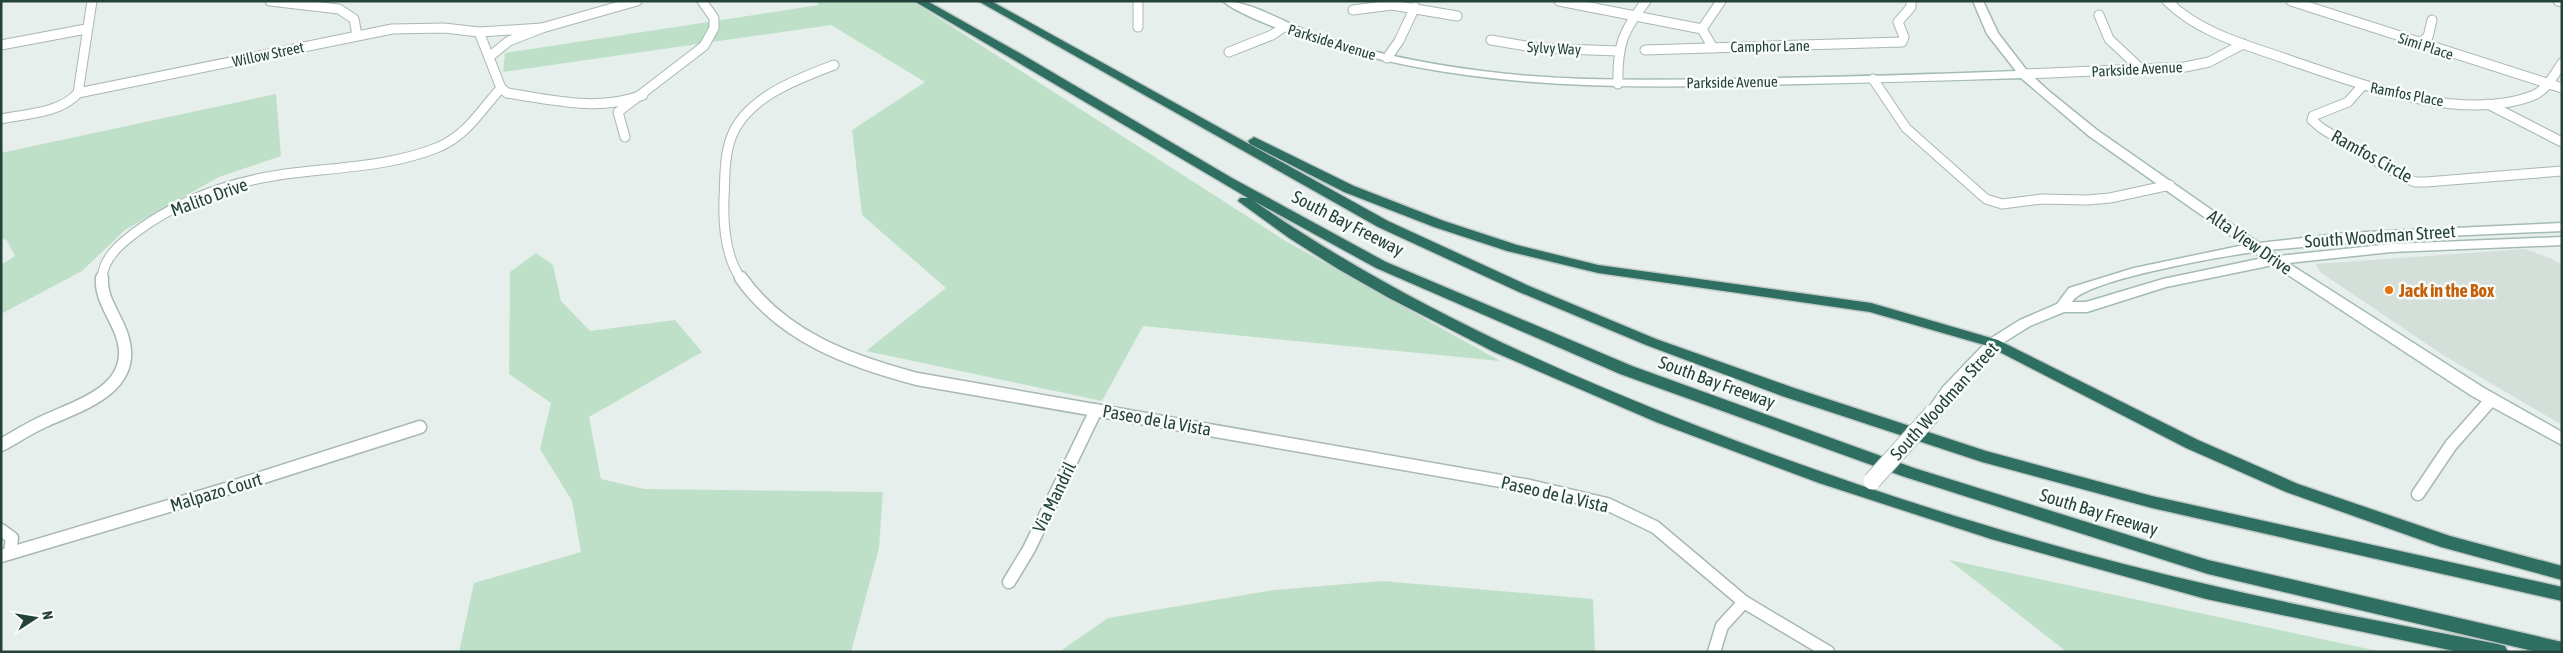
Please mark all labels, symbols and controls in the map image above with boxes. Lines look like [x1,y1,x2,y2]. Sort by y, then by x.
street label: Parkside Avenue [1286,21,1378,64]
street label: Simi Place [2396,29,2456,63]
street label: Camphor Lane [1730,37,1810,55]
street label: Willow Street [231,38,305,70]
street label: Sylvy Way [1527,38,1581,58]
street label: Parkside Avenue [2091,58,2183,80]
street label: Parkside Avenue [1686,73,1778,91]
street label: Ramfos Place [2369,79,2445,109]
street label: Ramfos Circle [2328,125,2416,187]
street label: Malito Drive [168,173,250,221]
street label: South Bay Freeway [1289,186,1407,260]
street label: Alta View Drive [2204,205,2296,279]
street label: South Woodman Street [2304,220,2456,252]
place label: Jack in the Box [2398,280,2495,301]
marker: Jack in the Box [2383,284,2395,296]
street label: South Woodman Street [1886,338,2002,464]
street label: South Bay Freeway [1656,351,1778,413]
street label: Paseo de la Vista [1101,400,1213,440]
street label: Via Mandril [1028,458,1080,536]
street label: Malpazo Court [168,468,264,516]
street label: Paseo de la Vista [1499,471,1611,517]
street label: South Bay Freeway [2037,484,2161,540]
north arrow [10,593,60,643]
text: N [39,610,56,621]

